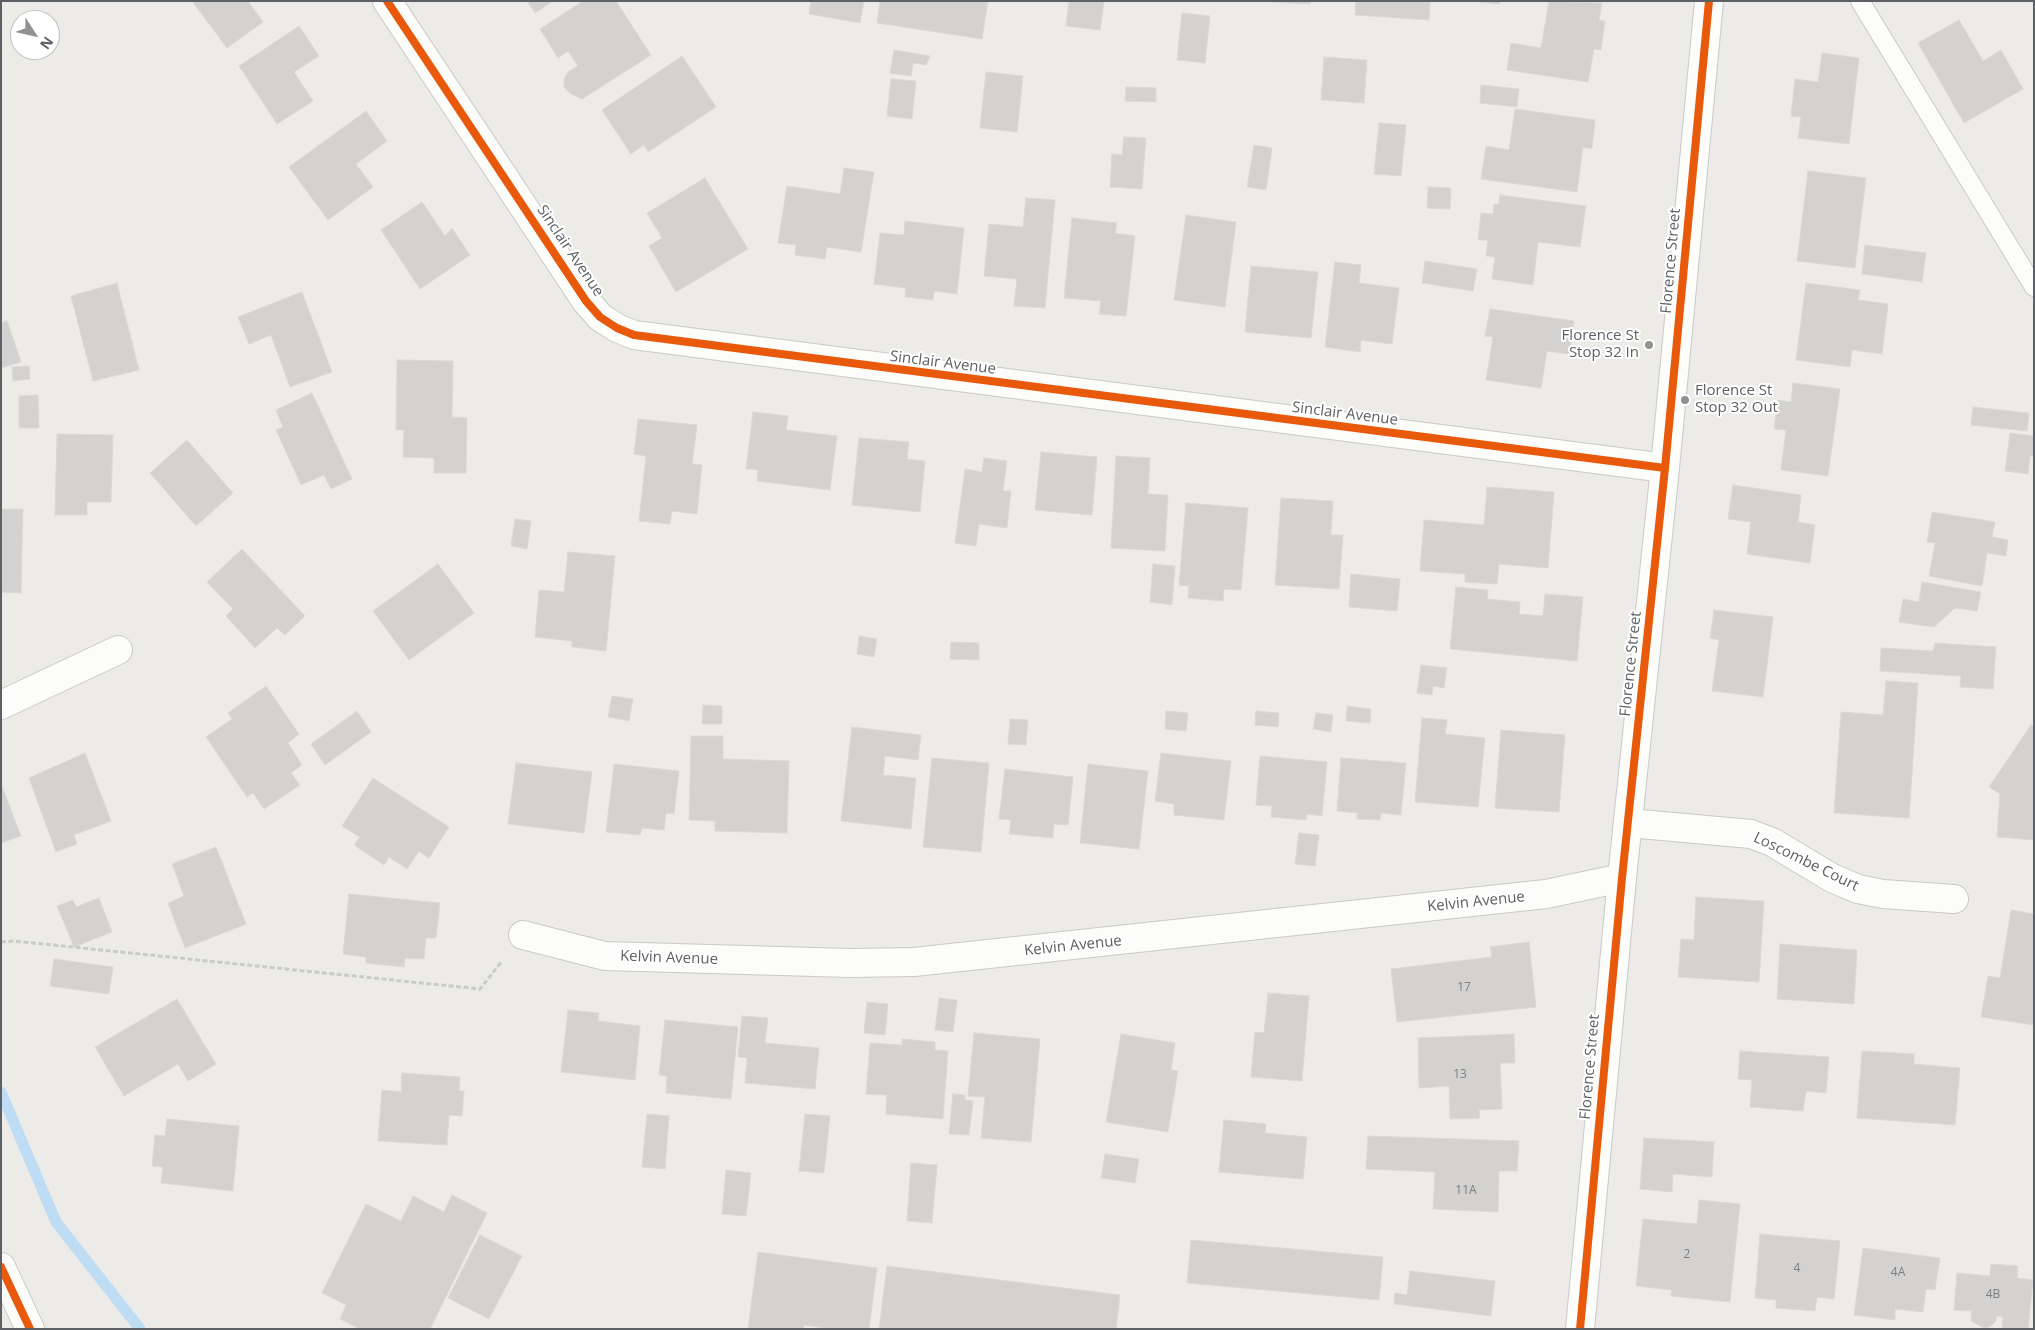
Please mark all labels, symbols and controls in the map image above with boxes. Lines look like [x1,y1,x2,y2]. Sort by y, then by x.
north arrow [10,10,60,60]
text: N [36,33,58,53]
street label: Sinclair Avenue [533,202,607,300]
street label: Florence Street [1657,208,1685,314]
place label: Florence St Stop 32 In [1562,327,1639,362]
marker: Florence St Stop 32 In [1643,339,1655,351]
street label: Sinclair Avenue [889,348,997,378]
place label: Florence St Stop 32 Out [1695,382,1778,417]
marker: Florence St Stop 32 Out [1679,394,1691,406]
street label: Sinclair Avenue [1291,399,1399,429]
street label: Florence Street [1617,610,1645,718]
street label: Loscombe Court [1750,829,1862,895]
street label: Kelvin Avenue [1426,888,1526,916]
street label: Kelvin Avenue [1023,932,1123,960]
street label: Kelvin Avenue [620,947,718,969]
house number: 17 [1457,981,1471,995]
street label: Florence Street [1576,1014,1604,1120]
house number: 13 [1453,1068,1467,1082]
house number: 11A [1455,1184,1477,1198]
house number: 2 [1684,1248,1690,1262]
house number: 4 [1794,1262,1800,1276]
house number: 4A [1891,1266,1905,1280]
house number: 4B [1986,1288,2000,1302]

